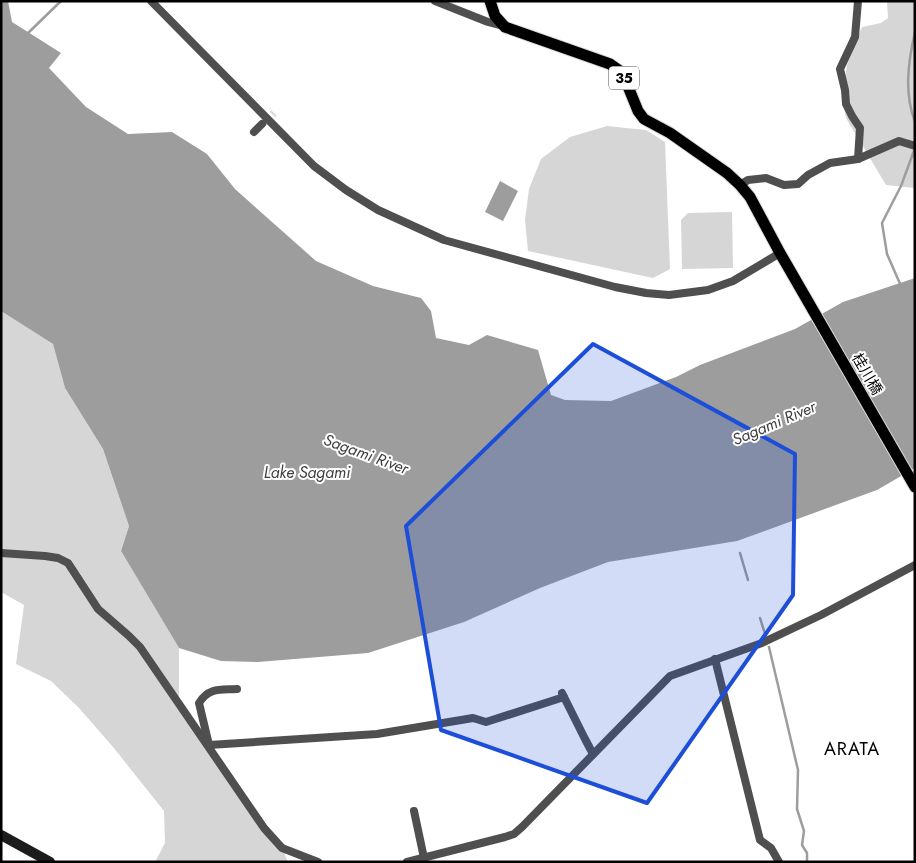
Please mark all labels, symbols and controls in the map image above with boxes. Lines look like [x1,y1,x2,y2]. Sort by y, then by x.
road number: 35 [609,66,639,90]
street label: 桂川橋 [846,349,888,399]
water label: Sagami River [729,394,821,451]
water label: Sagami River [320,428,413,481]
water label: Lake Sagami [264,461,351,484]
district label: ARATA [824,736,880,762]

